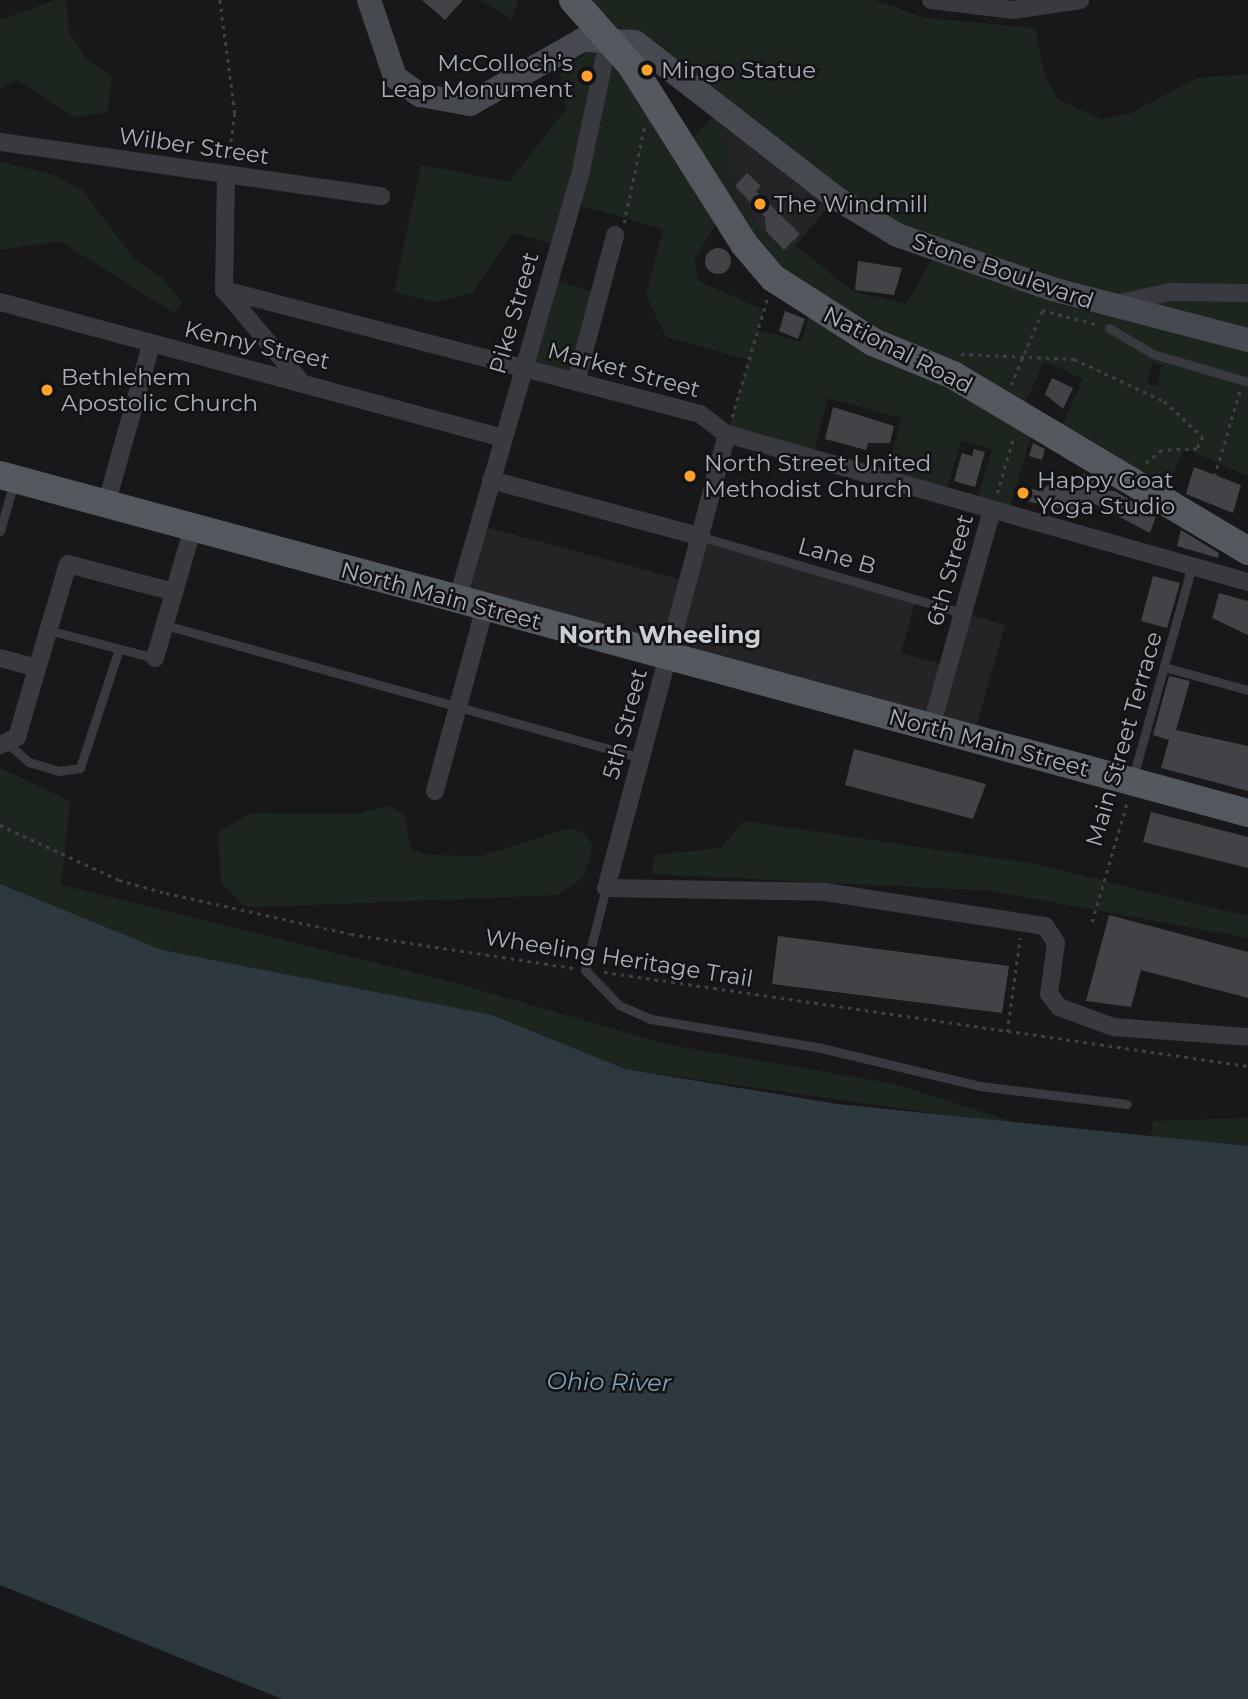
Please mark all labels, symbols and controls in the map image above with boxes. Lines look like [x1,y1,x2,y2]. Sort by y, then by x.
place label: McColloch’s Leap Monument [380,49,573,103]
place label: Mingo Statue [661,56,816,84]
marker: Mingo Statue [639,62,655,78]
marker: McColloch’s Leap Monument [579,68,595,84]
street label: Wilber Street [117,122,271,170]
place label: The Windmill [774,190,928,218]
marker: The Windmill [752,196,768,212]
street label: Stone Boulevard [909,227,1097,315]
street label: Pike Street [483,249,545,377]
street label: National Road [819,301,977,399]
street label: Kenny Street [182,315,332,375]
street label: Market Street [545,336,703,404]
place label: Bethlehem Apostolic Church [61,363,258,417]
marker: Bethlehem Apostolic Church [39,382,55,398]
place label: North Street United Methodist Church [704,449,931,503]
place label: Happy Goat Yoga Studio [1037,466,1175,520]
marker: North Street United Methodist Church [682,468,698,484]
marker: Happy Goat Yoga Studio [1015,485,1031,501]
street label: 6th Street [921,511,979,629]
street label: Lane B [795,532,879,580]
street label: North Main Street [338,556,544,636]
district label: North Wheeling [559,621,761,649]
street label: Main Street Terrace [1080,628,1168,850]
street label: 5th Street [597,666,653,782]
street label: North Main Street [886,703,1092,783]
street label: Wheeling Heritage Trail [483,923,755,993]
water label: Ohio River [546,1367,672,1397]

